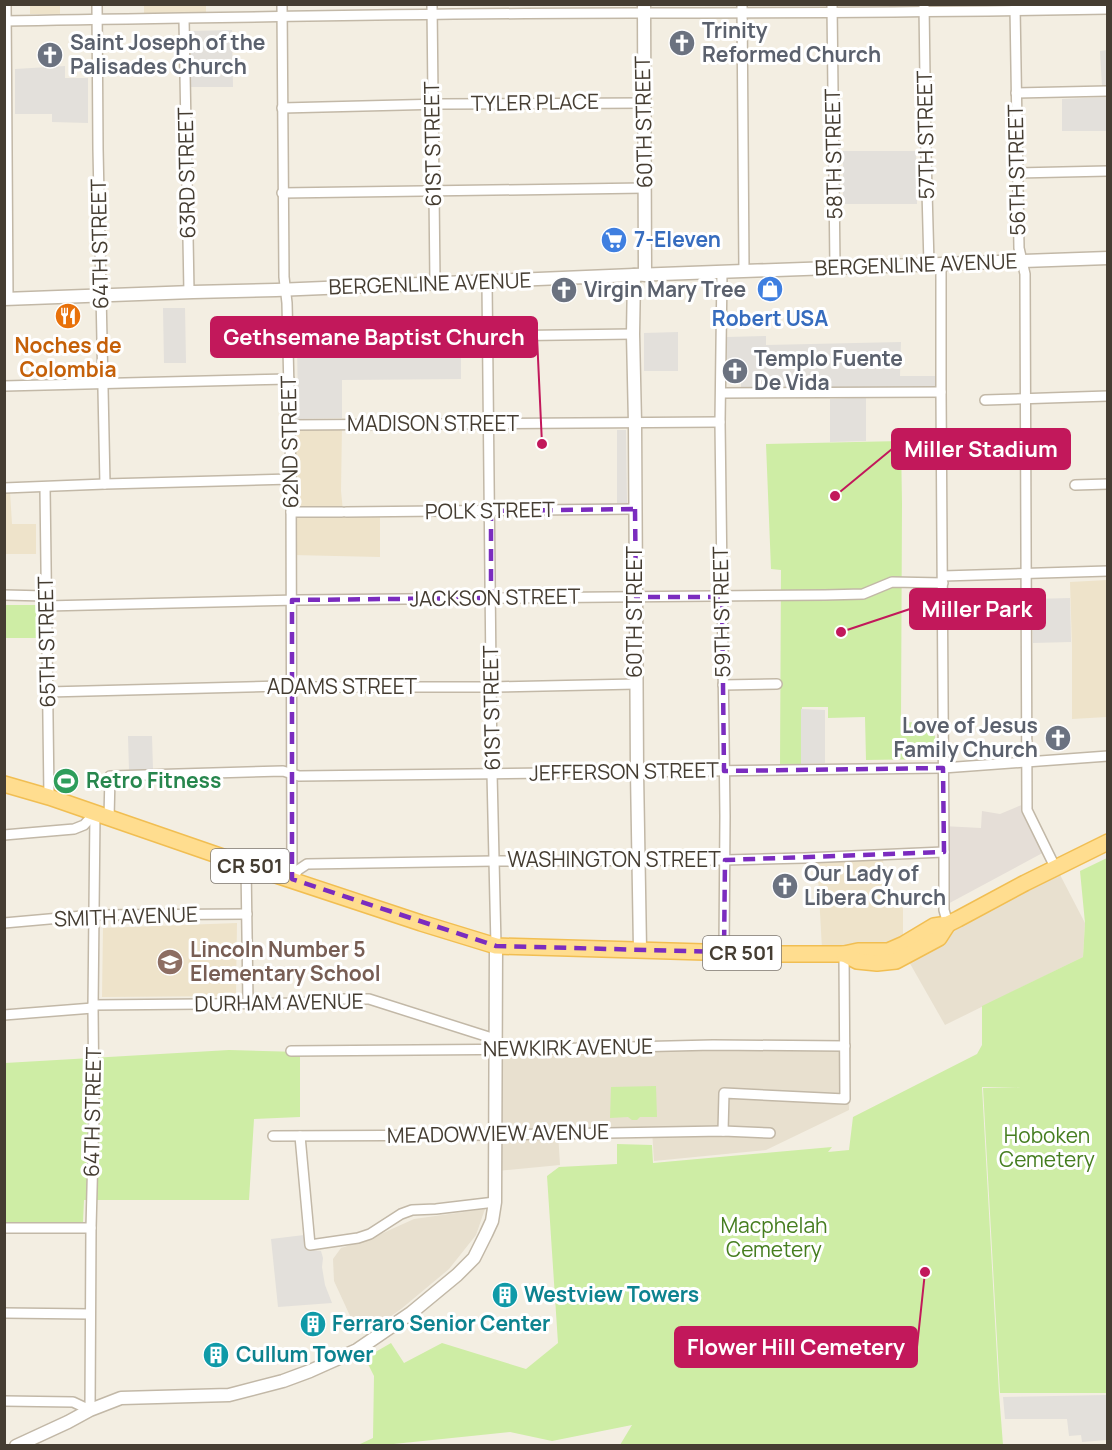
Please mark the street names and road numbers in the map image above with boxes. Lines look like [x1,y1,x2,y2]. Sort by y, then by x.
street label: 60TH STREET [628,55,658,188]
street label: 57TH STREET [910,70,940,200]
street label: 61ST STREET [417,81,447,207]
street label: TYLER PLACE [471,87,599,117]
street label: 58TH STREET [818,88,848,220]
street label: 56TH STREET [1001,104,1031,236]
street label: 63RD STREET [171,107,201,239]
street label: 64TH STREET [84,178,114,309]
street label: BERGENLINE AVENUE [814,246,1018,282]
street label: BERGENLINE AVENUE [328,265,532,301]
street label: 62ND STREET [274,375,304,509]
street label: MADISON STREET [347,409,519,437]
street label: POLK STREET [425,495,556,525]
street label: 60TH STREET [620,545,648,678]
street label: 59TH STREET [706,546,736,678]
street label: 65TH STREET [31,576,61,708]
street label: JACKSON STREET [409,582,581,612]
street label: 61ST STREET [476,645,506,771]
street label: ADAMS STREET [267,672,418,700]
street label: JEFFERSON STREET [529,755,720,787]
street label: WASHINGTON STREET [507,845,721,873]
road number: CR 501 [211,849,289,883]
street label: SMITH AVENUE [53,899,198,933]
road number: CR 501 [703,936,781,970]
street label: DURHAM AVENUE [194,987,364,1017]
street label: NEWKIRK AVENUE [483,1032,653,1062]
street label: 64TH STREET [77,1046,107,1177]
street label: MEADOWVIEW AVENUE [387,1117,609,1149]

